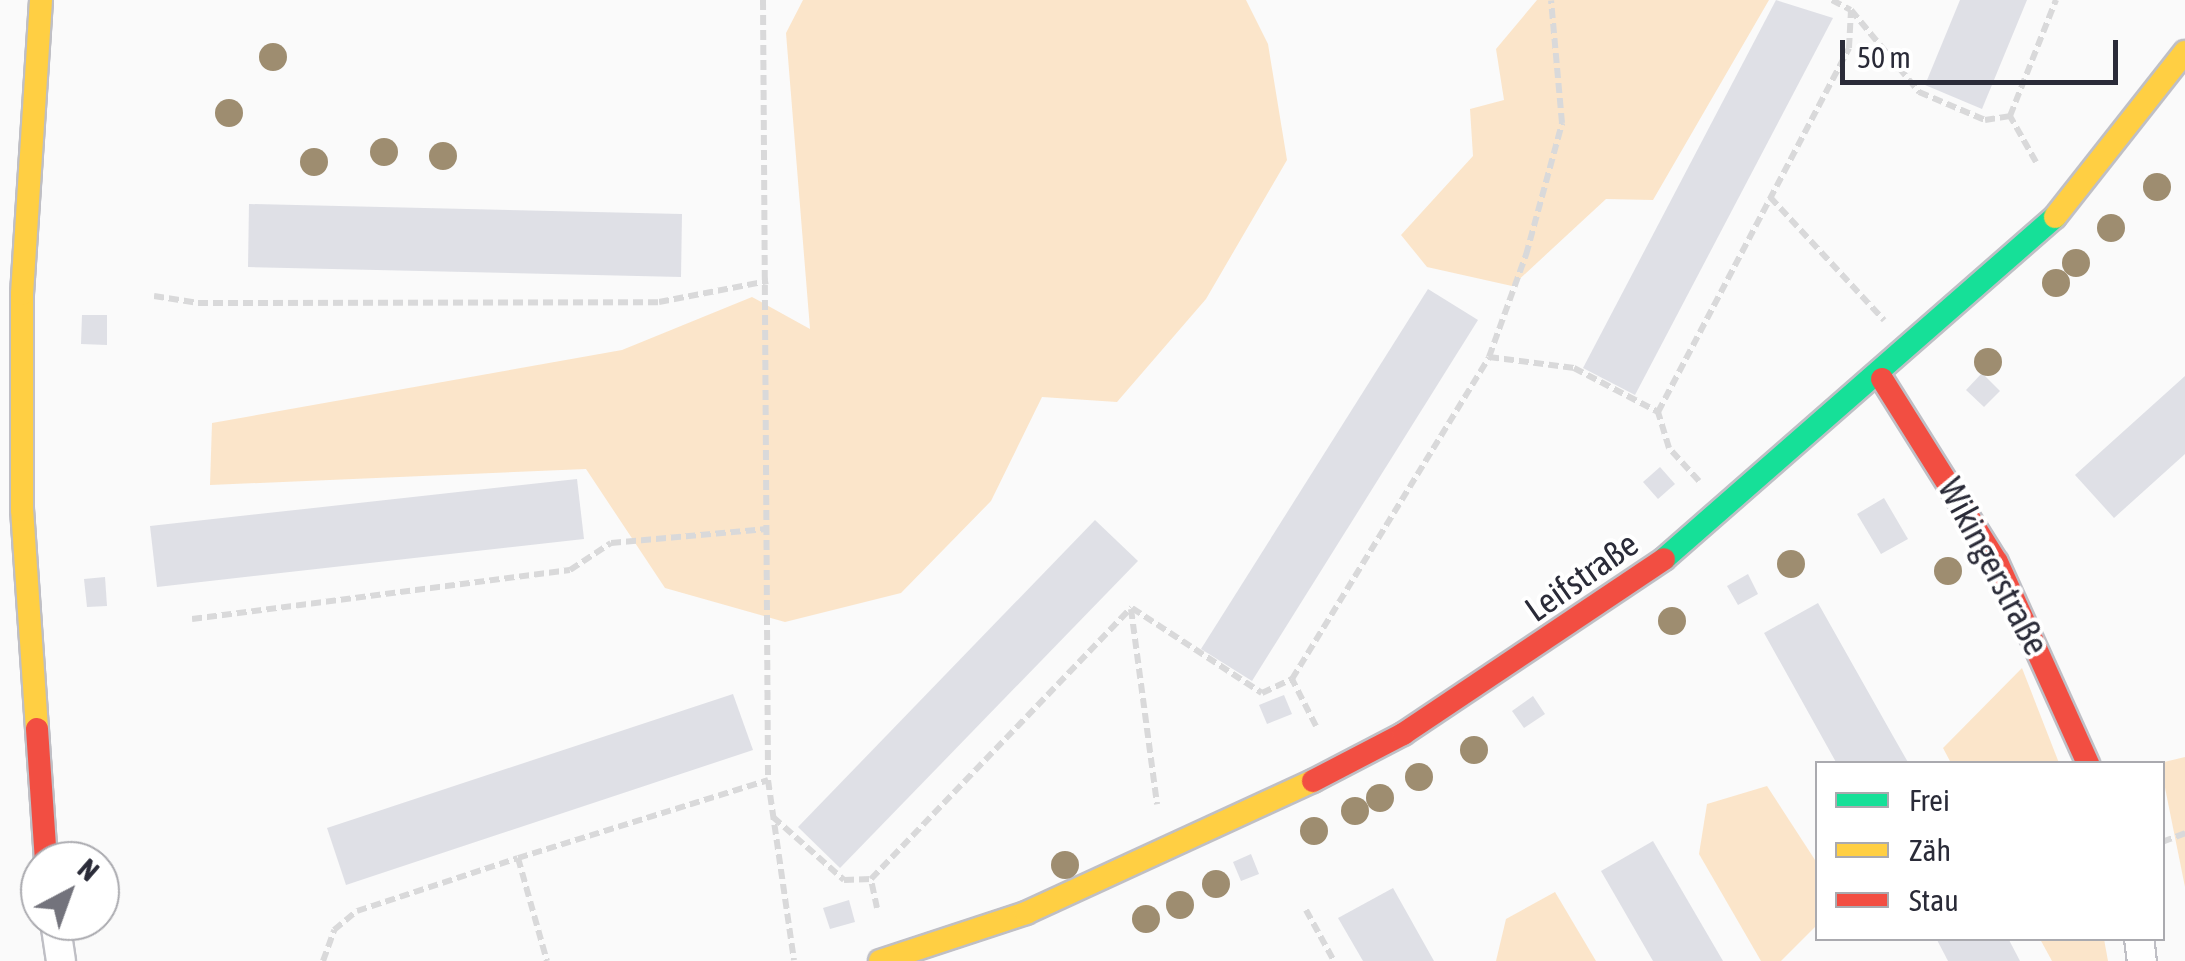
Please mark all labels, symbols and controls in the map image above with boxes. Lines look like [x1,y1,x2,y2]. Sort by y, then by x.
scale bar [1845,20,2122,82]
text: 50 m [1857,40,1911,74]
street label: Wikingerstraße [1930,470,2058,662]
street label: Leifstraße [1517,522,1645,630]
legend [1815,761,2165,941]
text: Frei [1909,783,1950,817]
text: Zäh [1909,833,1951,867]
north arrow [20,841,120,941]
text: N [72,852,105,887]
text: Stau [1909,883,1959,917]

